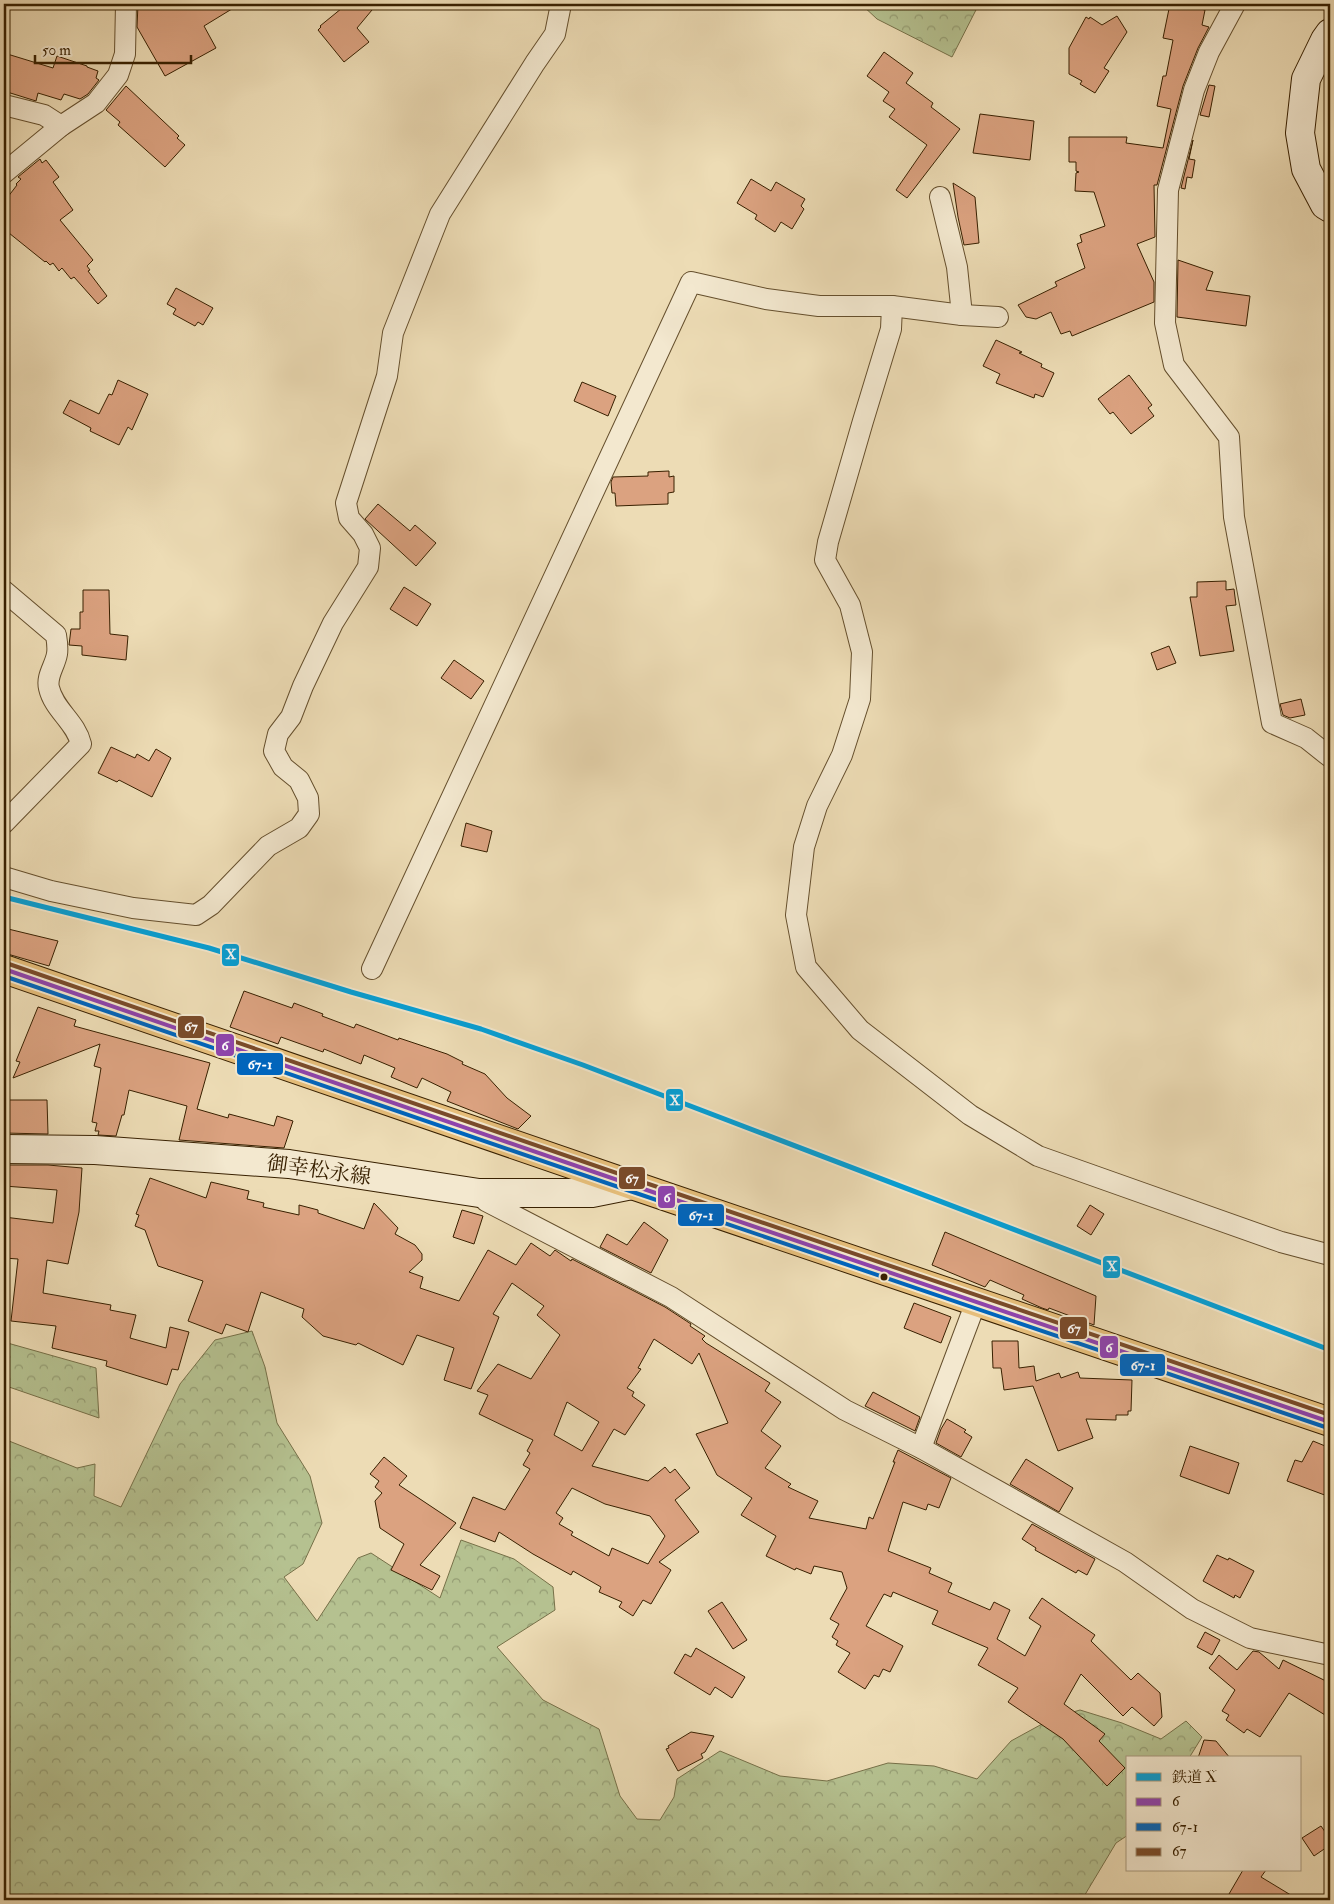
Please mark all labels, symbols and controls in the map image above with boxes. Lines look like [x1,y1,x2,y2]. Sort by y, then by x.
scale bar [35,32,191,64]
text: 50 m [42,41,71,60]
line badge: X [221,943,240,967]
text: X [226,946,237,963]
line badge: 67 [177,1015,205,1039]
text: 67 [184,1018,198,1035]
line badge: 6 [215,1033,235,1057]
text: 6 [221,1037,229,1054]
line badge: 67-1 [236,1052,284,1076]
text: 67-1 [248,1056,272,1073]
line badge: X [665,1088,684,1112]
text: X [670,1092,681,1109]
street label: 御幸松永線 [265,1150,373,1191]
line badge: 67 [618,1166,646,1190]
text: 67 [625,1170,639,1187]
line badge: 6 [657,1185,676,1209]
text: 6 [663,1189,671,1206]
line badge: 67-1 [677,1203,725,1227]
text: 67-1 [689,1207,713,1224]
line badge: X [1102,1255,1121,1279]
text: X [1107,1258,1118,1275]
unlabelled marker [879,1272,889,1282]
line badge: 67 [1059,1316,1088,1340]
text: 67 [1067,1320,1081,1337]
line badge: 6 [1099,1335,1119,1359]
text: 6 [1105,1339,1113,1356]
line badge: 67-1 [1119,1353,1166,1377]
text: 67-1 [1131,1357,1155,1374]
legend [1126,1756,1302,1872]
text: 鉄道 X [1172,1768,1217,1787]
text: 6 [1172,1792,1181,1811]
text: 67-1 [1172,1818,1198,1837]
text: 67 [1172,1842,1187,1861]

